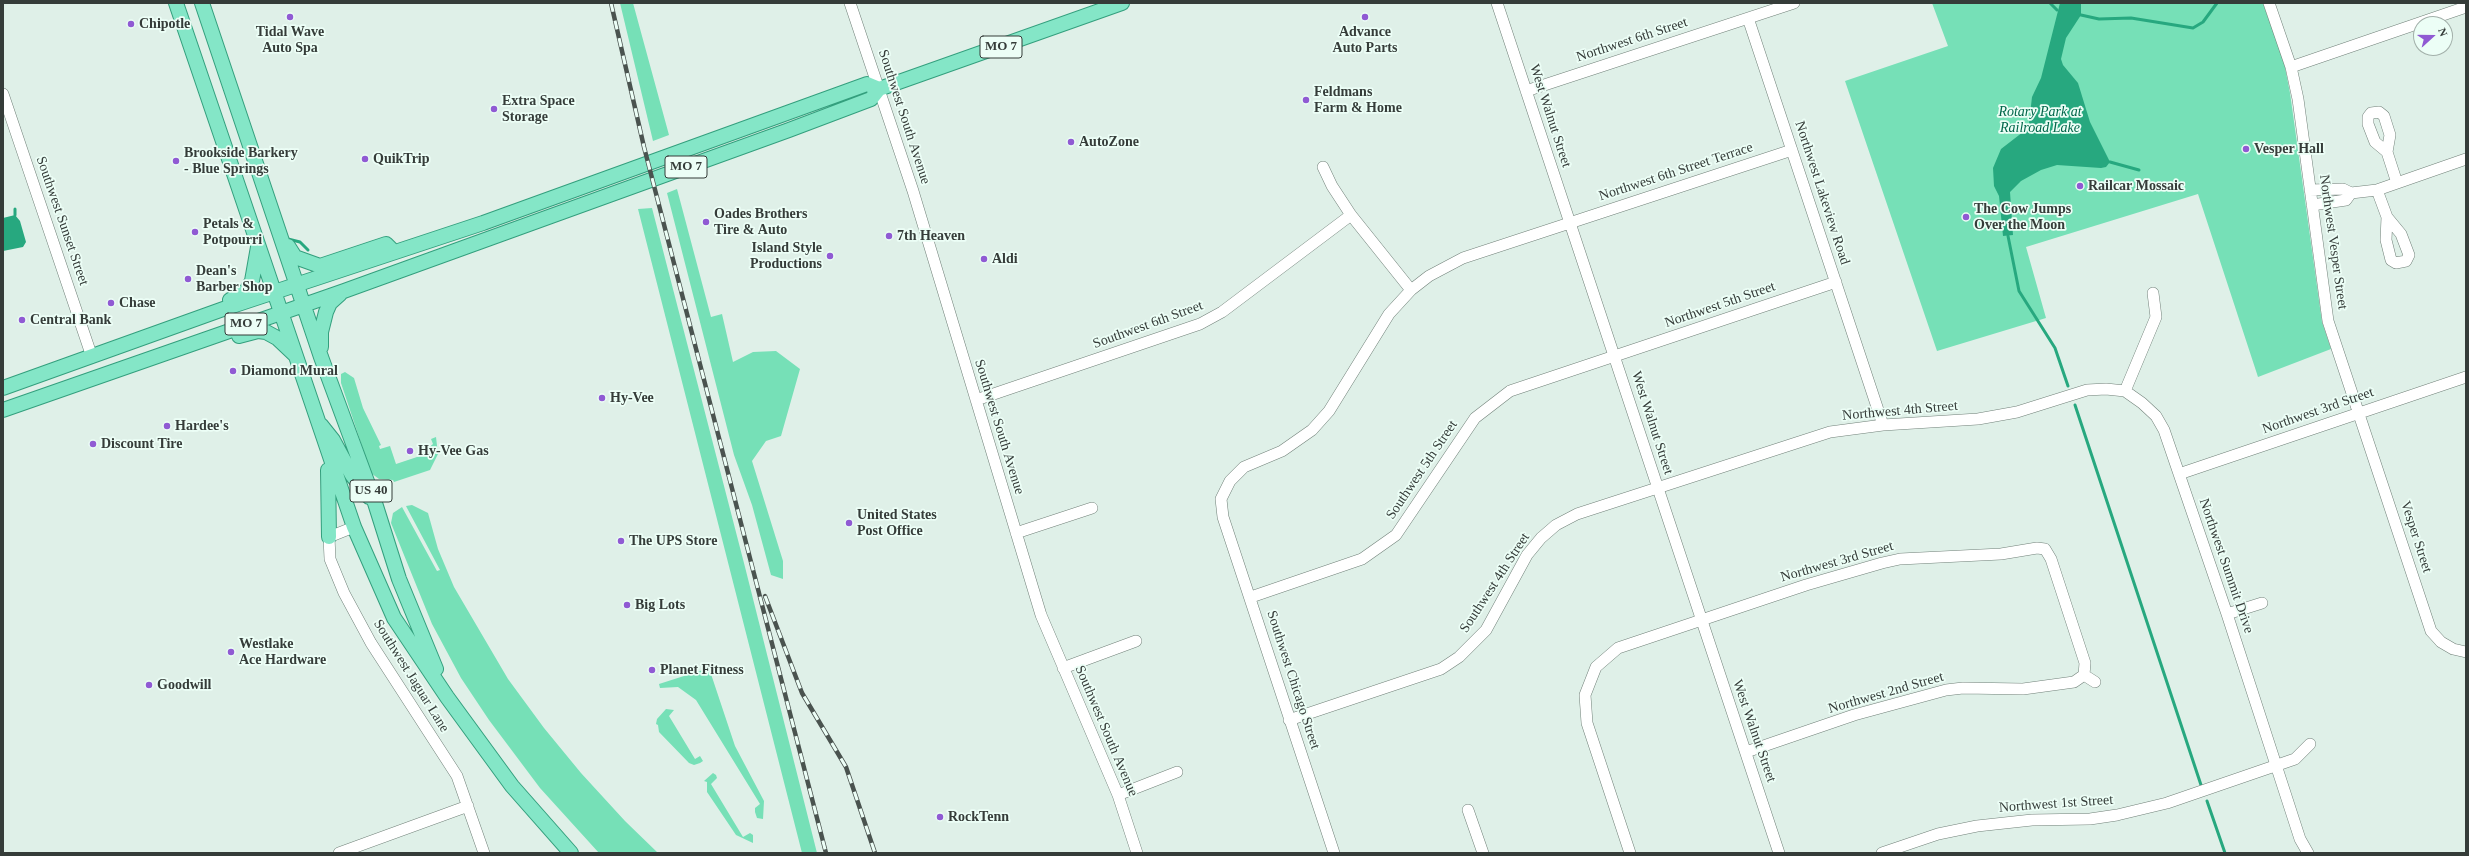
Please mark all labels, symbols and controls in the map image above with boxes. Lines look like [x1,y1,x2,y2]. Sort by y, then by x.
marker: Tidal Wave Auto Spa [285,12,295,22]
marker: Advance Auto Parts [1360,12,1370,22]
street label: Northwest 6th Street [1574,14,1690,66]
place label: Chipotle [139,16,190,32]
north arrow [2413,16,2453,56]
marker: Chipotle [126,19,136,29]
place label: Tidal Wave Auto Spa [256,24,324,56]
place label: Advance Auto Parts [1333,24,1397,56]
text: N [2436,26,2450,38]
road number: MO 7 [980,36,1022,58]
street label: Southwest South Avenue [874,48,934,186]
street label: West Walnut Street [1525,62,1575,170]
place label: Feldmans Farm & Home [1314,84,1402,116]
place label: Extra Space Storage [502,93,575,126]
marker: Feldmans Farm & Home [1301,95,1311,105]
marker: Extra Space Storage [489,104,499,114]
park label: Rotary Park at Railroad Lake [1998,104,2082,136]
street label: Northwest Lakeview Road [1791,119,1853,267]
place label: AutoZone [1079,134,1139,150]
marker: AutoZone [1066,137,1076,147]
street label: Northwest 6th Street Terrace [1597,139,1755,205]
place label: Vesper Hall [2254,141,2324,157]
marker: Vesper Hall [2241,144,2251,154]
place label: Brookside Barkery - Blue Springs [184,145,298,178]
place label: QuikTrip [373,151,430,167]
street label: Southwest Sunset Street [32,154,92,288]
marker: QuikTrip [360,154,370,164]
marker: Brookside Barkery - Blue Springs [171,156,181,166]
road number: MO 7 [665,156,707,178]
street label: Northwest Vesper Street [2315,173,2351,311]
place label: Railcar Mossaic [2088,178,2184,194]
marker: Railcar Mossaic [2075,181,2085,191]
place label: The Cow Jumps Over the Moon [1974,201,2071,234]
place label: Oades Brothers Tire & Auto [714,206,807,238]
marker: The Cow Jumps Over the Moon [1961,212,1971,222]
place label: Petals & Potpourri [203,216,262,248]
marker: Oades Brothers Tire & Auto [701,217,711,227]
marker: Petals & Potpourri [190,227,200,237]
place label: 7th Heaven [897,228,965,244]
marker: 7th Heaven [884,231,894,241]
place label: Island Style Productions [750,240,822,272]
marker: Island Style Productions [825,251,835,261]
place label: Aldi [992,251,1018,267]
marker: Aldi [979,254,989,264]
place label: Dean's Barber Shop [196,263,273,296]
marker: Dean's Barber Shop [183,274,193,284]
street label: Northwest 5th Street [1662,278,1778,332]
place label: Chase [119,295,156,311]
street label: Southwest 6th Street [1091,297,1205,353]
marker: Chase [106,298,116,308]
place label: Central Bank [30,312,111,328]
road number: MO 7 [225,313,267,335]
marker: Central Bank [17,315,27,325]
street label: Southwest South Avenue [970,357,1028,497]
place label: Diamond Mural [241,363,338,379]
marker: Diamond Mural [228,366,238,376]
street label: West Walnut Street [1627,369,1677,477]
street label: Northwest 3rd Street [2260,384,2376,438]
place label: Hy-Vee [610,390,654,406]
marker: Hy-Vee [597,393,607,403]
street label: Northwest 4th Street [1842,398,1958,424]
street label: Southwest 5th Street [1383,417,1461,523]
place label: Hardee's [175,418,229,434]
marker: Hardee's [162,421,172,431]
place label: Discount Tire [101,436,183,452]
marker: Discount Tire [88,439,98,449]
place label: Hy-Vee Gas [418,443,489,459]
marker: Hy-Vee Gas [405,446,415,456]
road number: US 40 [350,480,392,502]
street label: Northwest Summit Drive [2195,496,2257,636]
street label: Vesper Street [2397,499,2435,575]
place label: United States Post Office [857,507,937,540]
marker: United States Post Office [844,518,854,528]
street label: Southwest 4th Street [1456,530,1534,636]
place label: The UPS Store [629,533,717,549]
marker: The UPS Store [616,536,626,546]
street label: Northwest 3rd Street [1779,538,1895,586]
place label: Big Lots [635,597,685,613]
marker: Big Lots [622,600,632,610]
street label: Southwest Chicago Street [1263,609,1323,751]
street label: Southwest Jaguar Lane [369,616,453,736]
place label: Westlake Ace Hardware [239,636,326,668]
marker: Westlake Ace Hardware [226,647,236,657]
place label: Planet Fitness [660,662,744,678]
street label: Southwest South Avenue [1071,663,1141,799]
marker: Planet Fitness [647,665,657,675]
street label: Northwest 2nd Street [1826,669,1946,717]
place label: Goodwill [157,677,211,693]
street label: West Walnut Street [1729,677,1779,785]
marker: Goodwill [144,680,154,690]
street label: Northwest 1st Street [1998,792,2114,816]
place label: RockTenn [948,809,1009,825]
marker: RockTenn [935,812,945,822]

